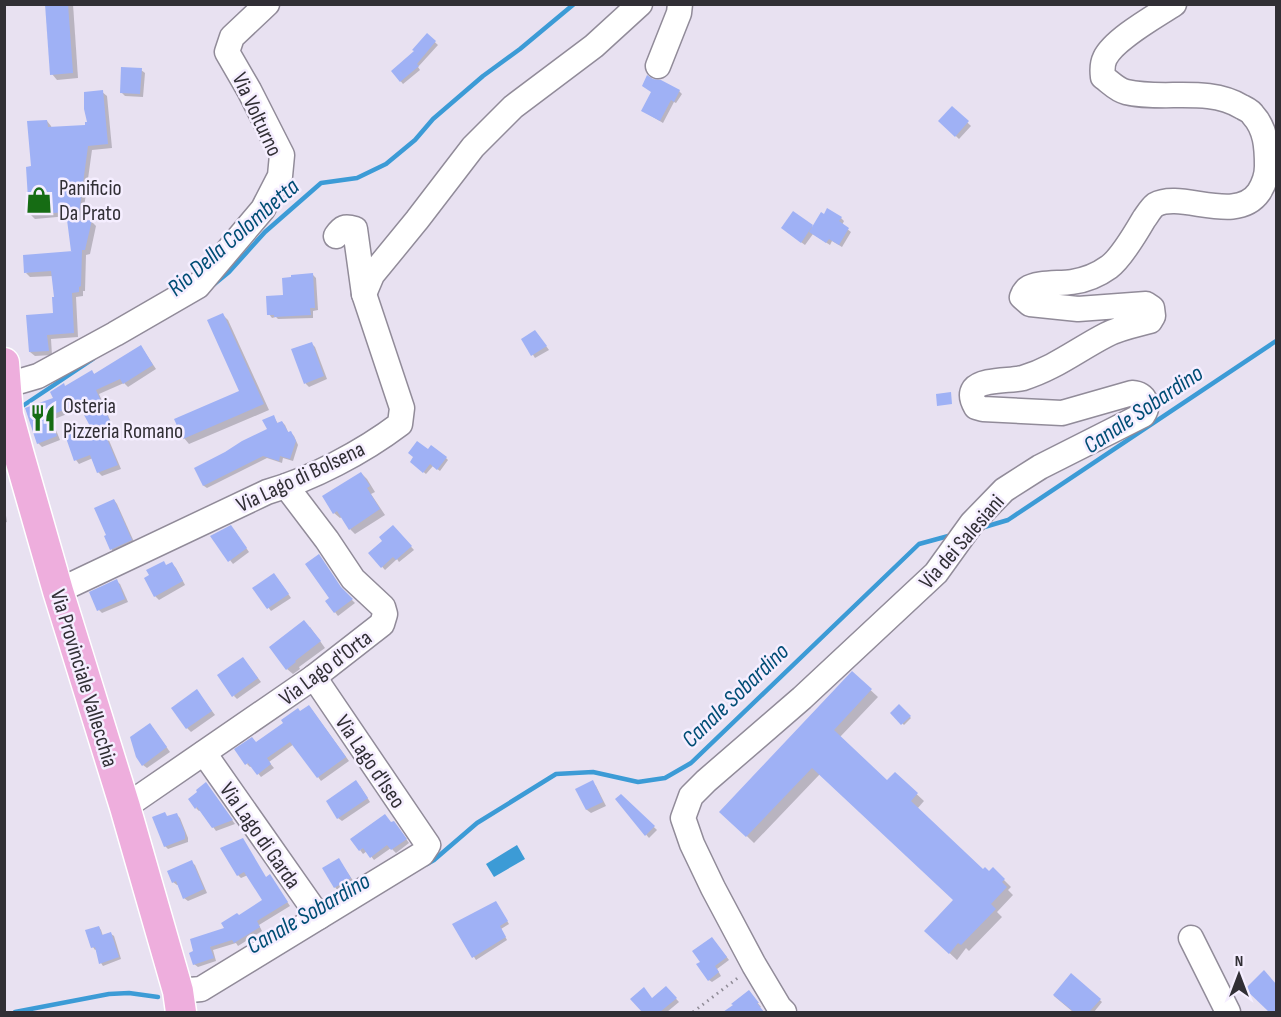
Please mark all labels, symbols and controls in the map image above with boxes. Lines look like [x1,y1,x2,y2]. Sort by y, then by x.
street label: Via Volturno [226,69,288,161]
water label: Rio Della Colombetta [162,172,305,302]
place label: Panificio Da Prato [59,175,122,227]
shop icon: Panificio Da Prato [24,185,54,215]
water label: Canale Sobardino [1078,359,1209,460]
place label: Osteria Pizzeria Romano [63,393,183,445]
restaurant icon: Osteria Pizzeria Romano [28,403,58,433]
street label: Via Lago di Bolsena [232,436,369,519]
street label: Via dei Salesiani [914,489,1010,595]
street label: Via Provinciale Vallecchia [44,586,123,770]
street label: Via Lago d'Orta [274,625,378,712]
water label: Canale Sobardino [676,637,795,754]
street label: Via Lago d'Iseo [329,710,411,814]
street label: Via Lago di Garda [213,777,306,894]
water label: Canale Sobardino [241,866,375,960]
north arrow [1209,945,1269,1005]
text: N [1235,952,1243,971]

